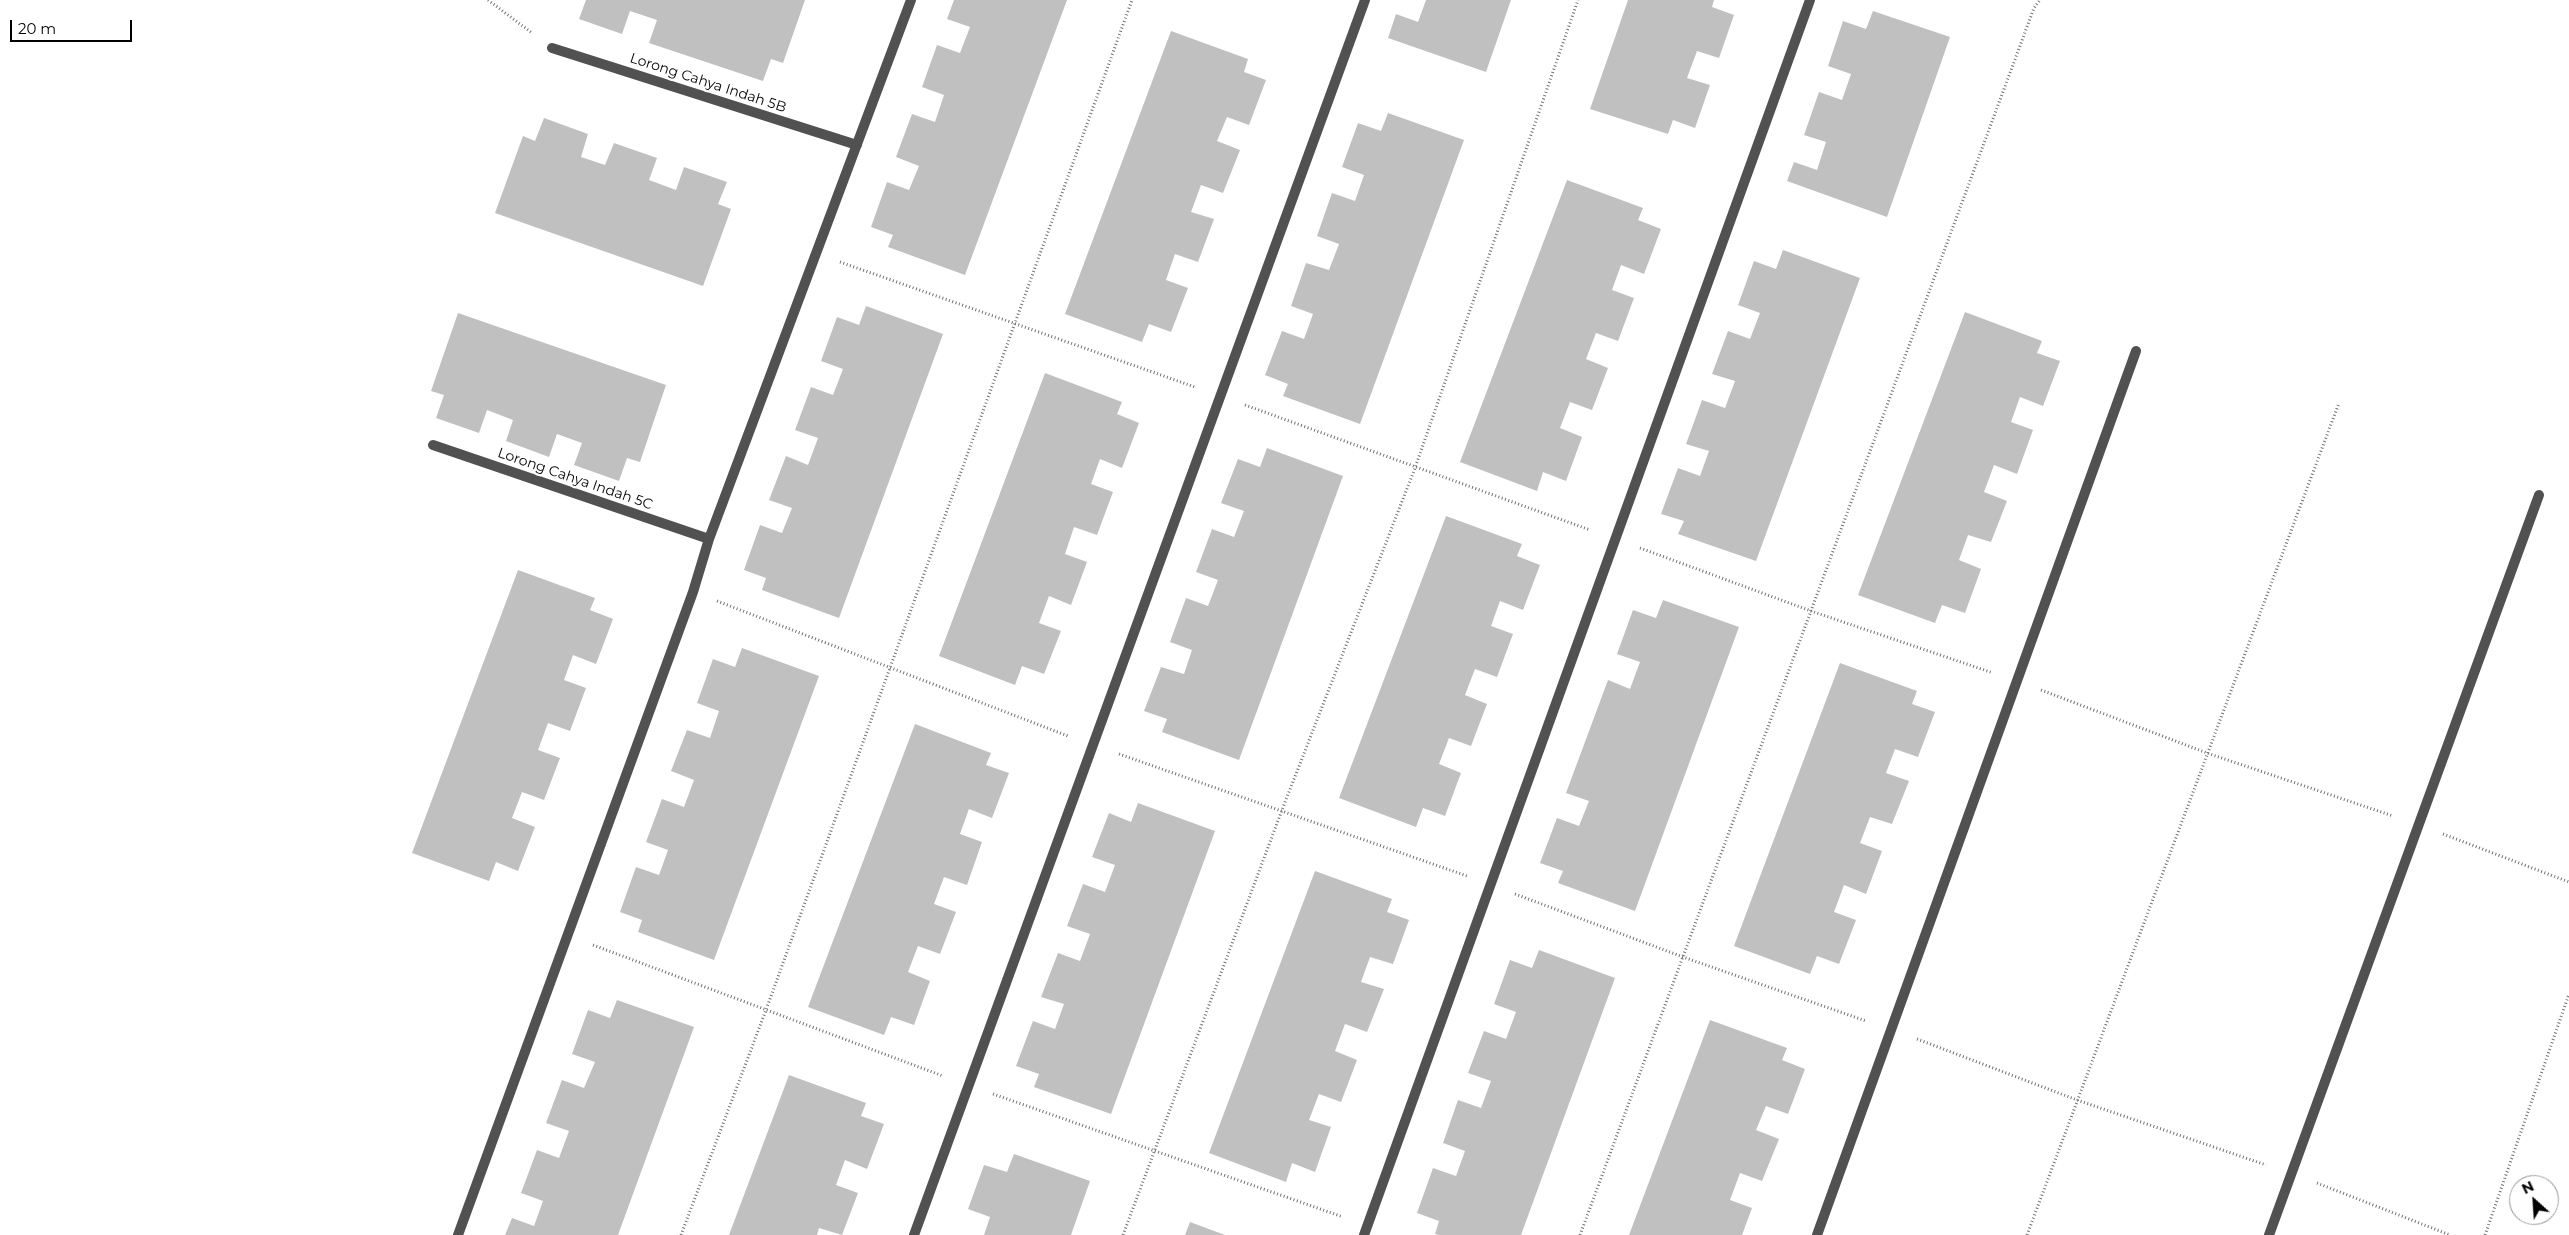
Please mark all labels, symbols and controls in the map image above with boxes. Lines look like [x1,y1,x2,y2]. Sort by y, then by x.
scale bar [12,10,135,42]
text: 20 m [18,19,56,38]
street label: Lorong Cahya Indah 5B [628,50,788,116]
street label: Lorong Cahya Indah 5C [495,445,655,513]
north arrow [2509,1175,2559,1225]
text: N [2519,1177,2537,1198]

